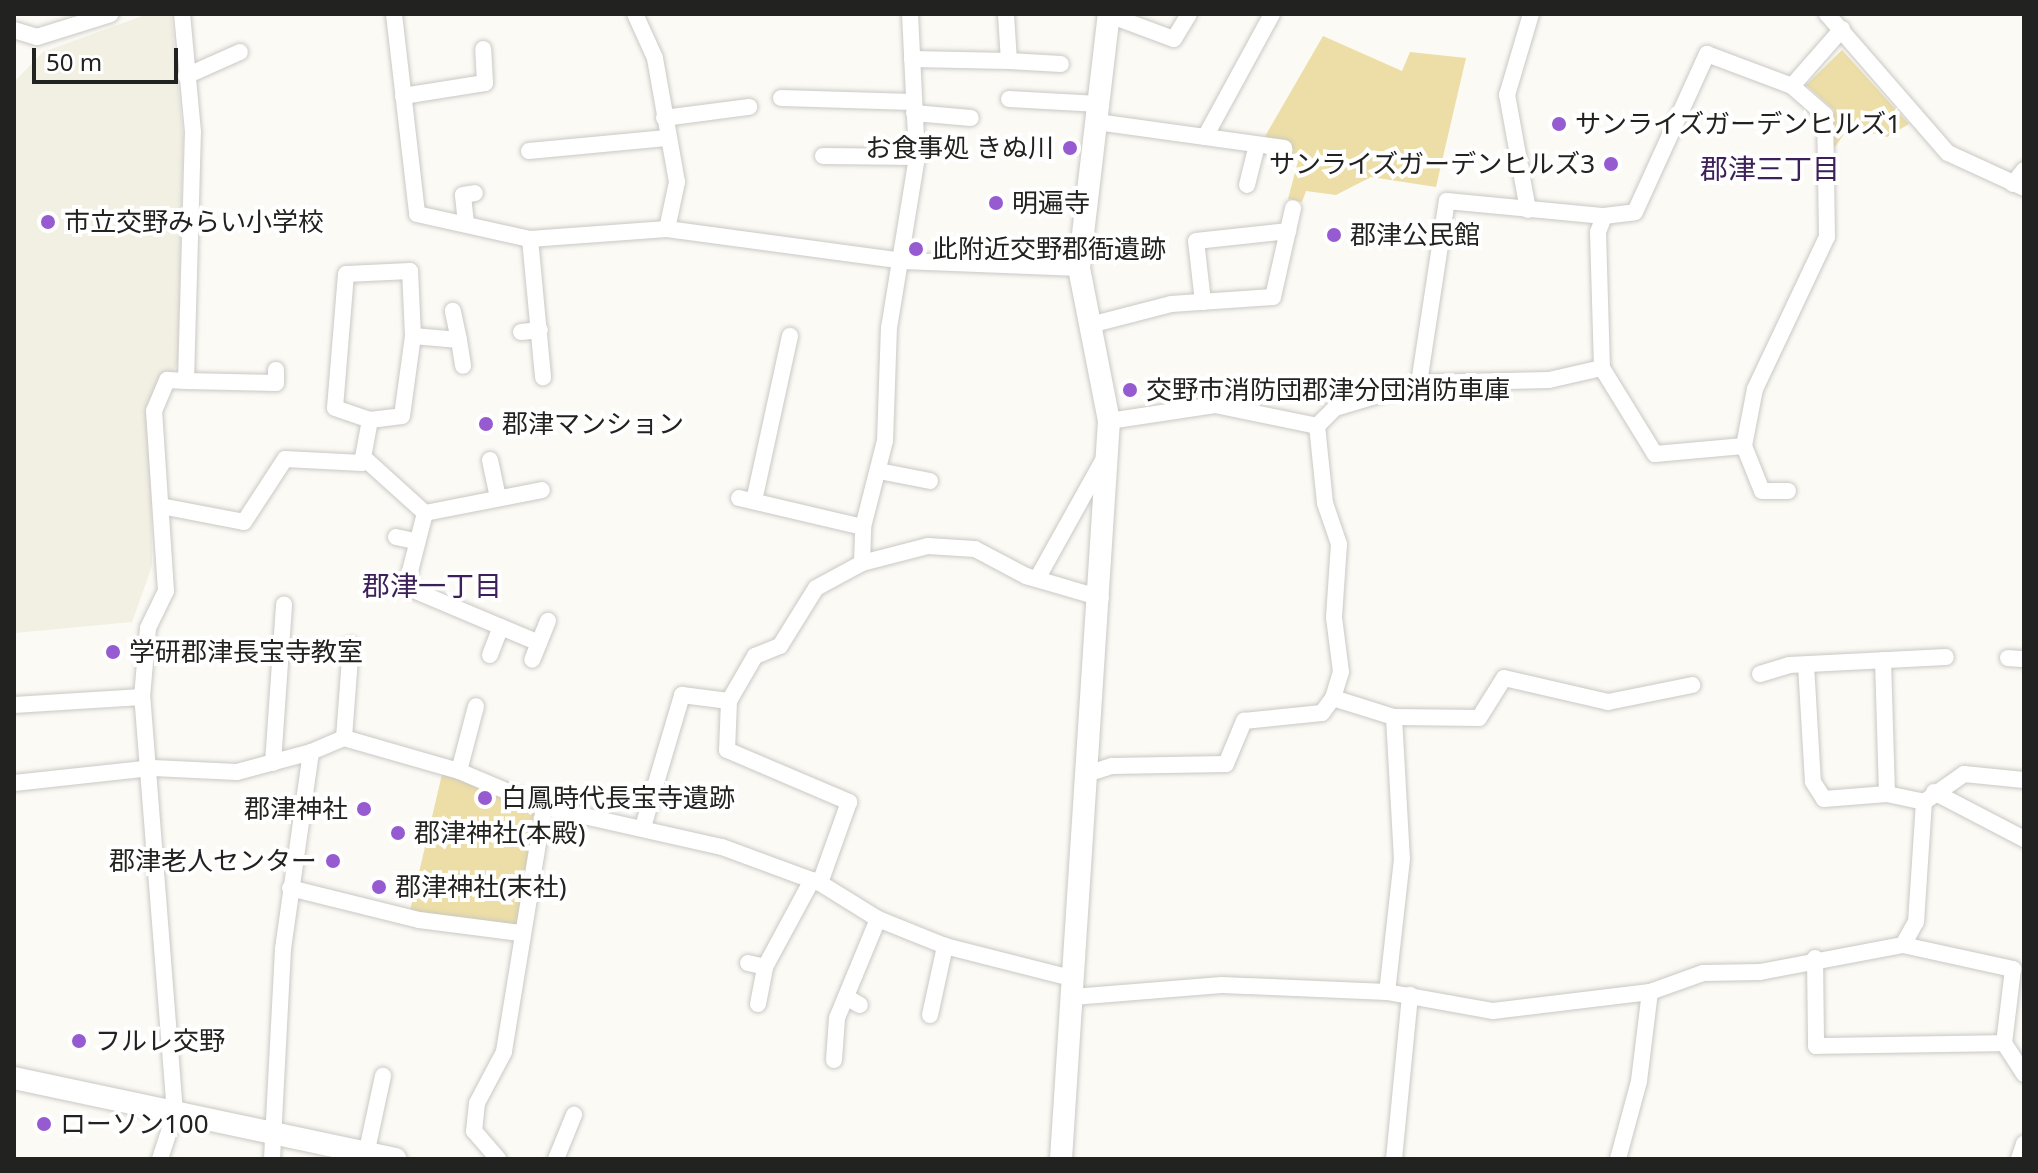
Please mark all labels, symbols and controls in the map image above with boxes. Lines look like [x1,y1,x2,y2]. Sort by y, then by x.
scale bar [36,32,182,82]
text: 50 m [46,45,102,78]
place label: サンライズガーデンヒルズ1 [1575,108,1902,140]
marker: サンライズガーデンヒルズ1 [1550,115,1568,133]
place label: お食事処 きぬ川 [865,132,1054,164]
marker: お食事処 きぬ川 [1061,139,1079,157]
place label: サンライズガーデンヒルズ3 [1268,148,1595,180]
district label: 郡津三丁目 [1700,151,1840,185]
marker: サンライズガーデンヒルズ3 [1602,155,1620,173]
place label: 明遍寺 [1012,187,1090,219]
marker: 明遍寺 [987,194,1005,212]
place label: 市立交野みらい小学校 [64,206,324,238]
marker: 市立交野みらい小学校 [39,213,57,231]
place label: 郡津公民館 [1350,219,1480,251]
marker: 郡津公民館 [1325,226,1343,244]
place label: 此附近交野郡衙遺跡 [932,233,1166,265]
marker: 此附近交野郡衙遺跡 [907,240,925,258]
place label: 交野市消防団郡津分団消防車庫 [1146,374,1510,406]
marker: 交野市消防団郡津分団消防車庫 [1121,381,1139,399]
place label: 郡津マンション [502,408,684,440]
marker: 郡津マンション [477,415,495,433]
district label: 郡津一丁目 [362,568,502,602]
place label: 学研郡津長宝寺教室 [129,636,363,668]
marker: 学研郡津長宝寺教室 [104,643,122,661]
place label: 白鳳時代長宝寺遺跡 [501,782,735,814]
marker: 白鳳時代長宝寺遺跡 [476,789,494,807]
place label: 郡津神社 [244,793,348,825]
marker: 郡津神社 [355,800,373,818]
place label: 郡津神社(本殿) [414,817,586,849]
marker: 郡津神社(本殿) [389,824,407,842]
place label: 郡津老人センター [109,845,317,877]
marker: 郡津老人センター [324,852,342,870]
place label: 郡津神社(末社) [395,871,567,903]
marker: 郡津神社(末社) [370,878,388,896]
place label: フルレ交野 [95,1025,225,1057]
marker: フルレ交野 [70,1032,88,1050]
place label: ローソン100 [60,1108,209,1140]
marker: ローソン100 [35,1115,53,1133]

